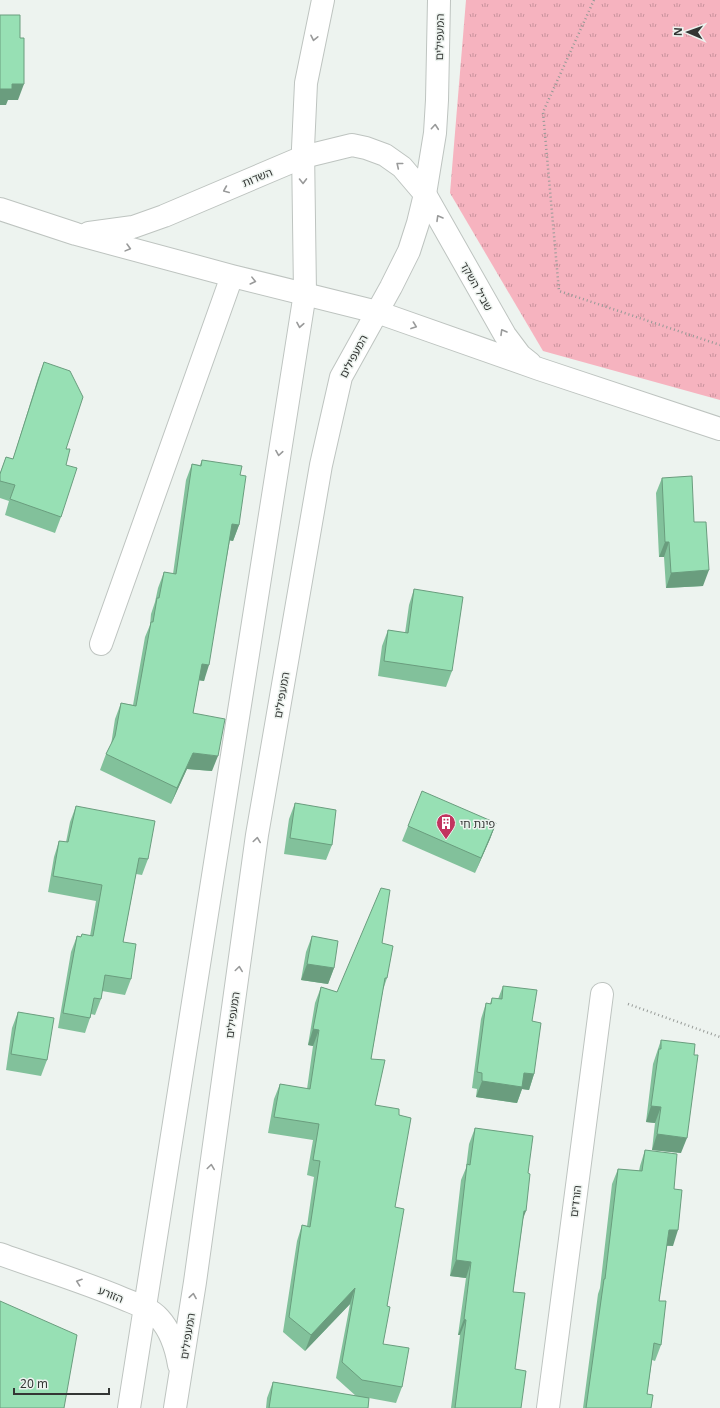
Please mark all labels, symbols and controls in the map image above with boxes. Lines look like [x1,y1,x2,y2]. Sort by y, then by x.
north arrow [668,12,708,52]
street label: המעפילים [431,13,447,60]
text: N [670,27,685,36]
one-way arrow [311,35,319,41]
one-way arrow [430,124,439,130]
one-way arrow [396,163,403,170]
street label: השדות [239,164,275,190]
one-way arrow [299,178,308,184]
one-way arrow [223,185,230,193]
one-way arrow [436,215,444,222]
one-way arrow [124,243,131,252]
street label: שביל השקד [457,259,497,313]
one-way arrow [250,277,256,285]
one-way arrow [410,321,417,330]
one-way arrow [296,322,305,328]
one-way arrow [500,329,507,336]
street label: המעפילים [335,332,371,380]
one-way arrow [275,450,284,456]
street label: המעפילים [270,671,292,719]
building icon: פינת חי [435,812,457,840]
place label: פינת חי [460,816,495,831]
one-way arrow [252,837,261,843]
one-way arrow [234,966,243,972]
street label: המעפילים [221,991,243,1039]
one-way arrow [206,1164,215,1170]
street label: הורדים [566,1184,584,1218]
one-way arrow [76,1278,83,1287]
street label: הזורע [96,1282,126,1306]
one-way arrow [188,1293,197,1299]
street label: המעפילים [176,1312,198,1360]
scale bar [14,1370,109,1396]
text: 20 m [20,1375,48,1392]

